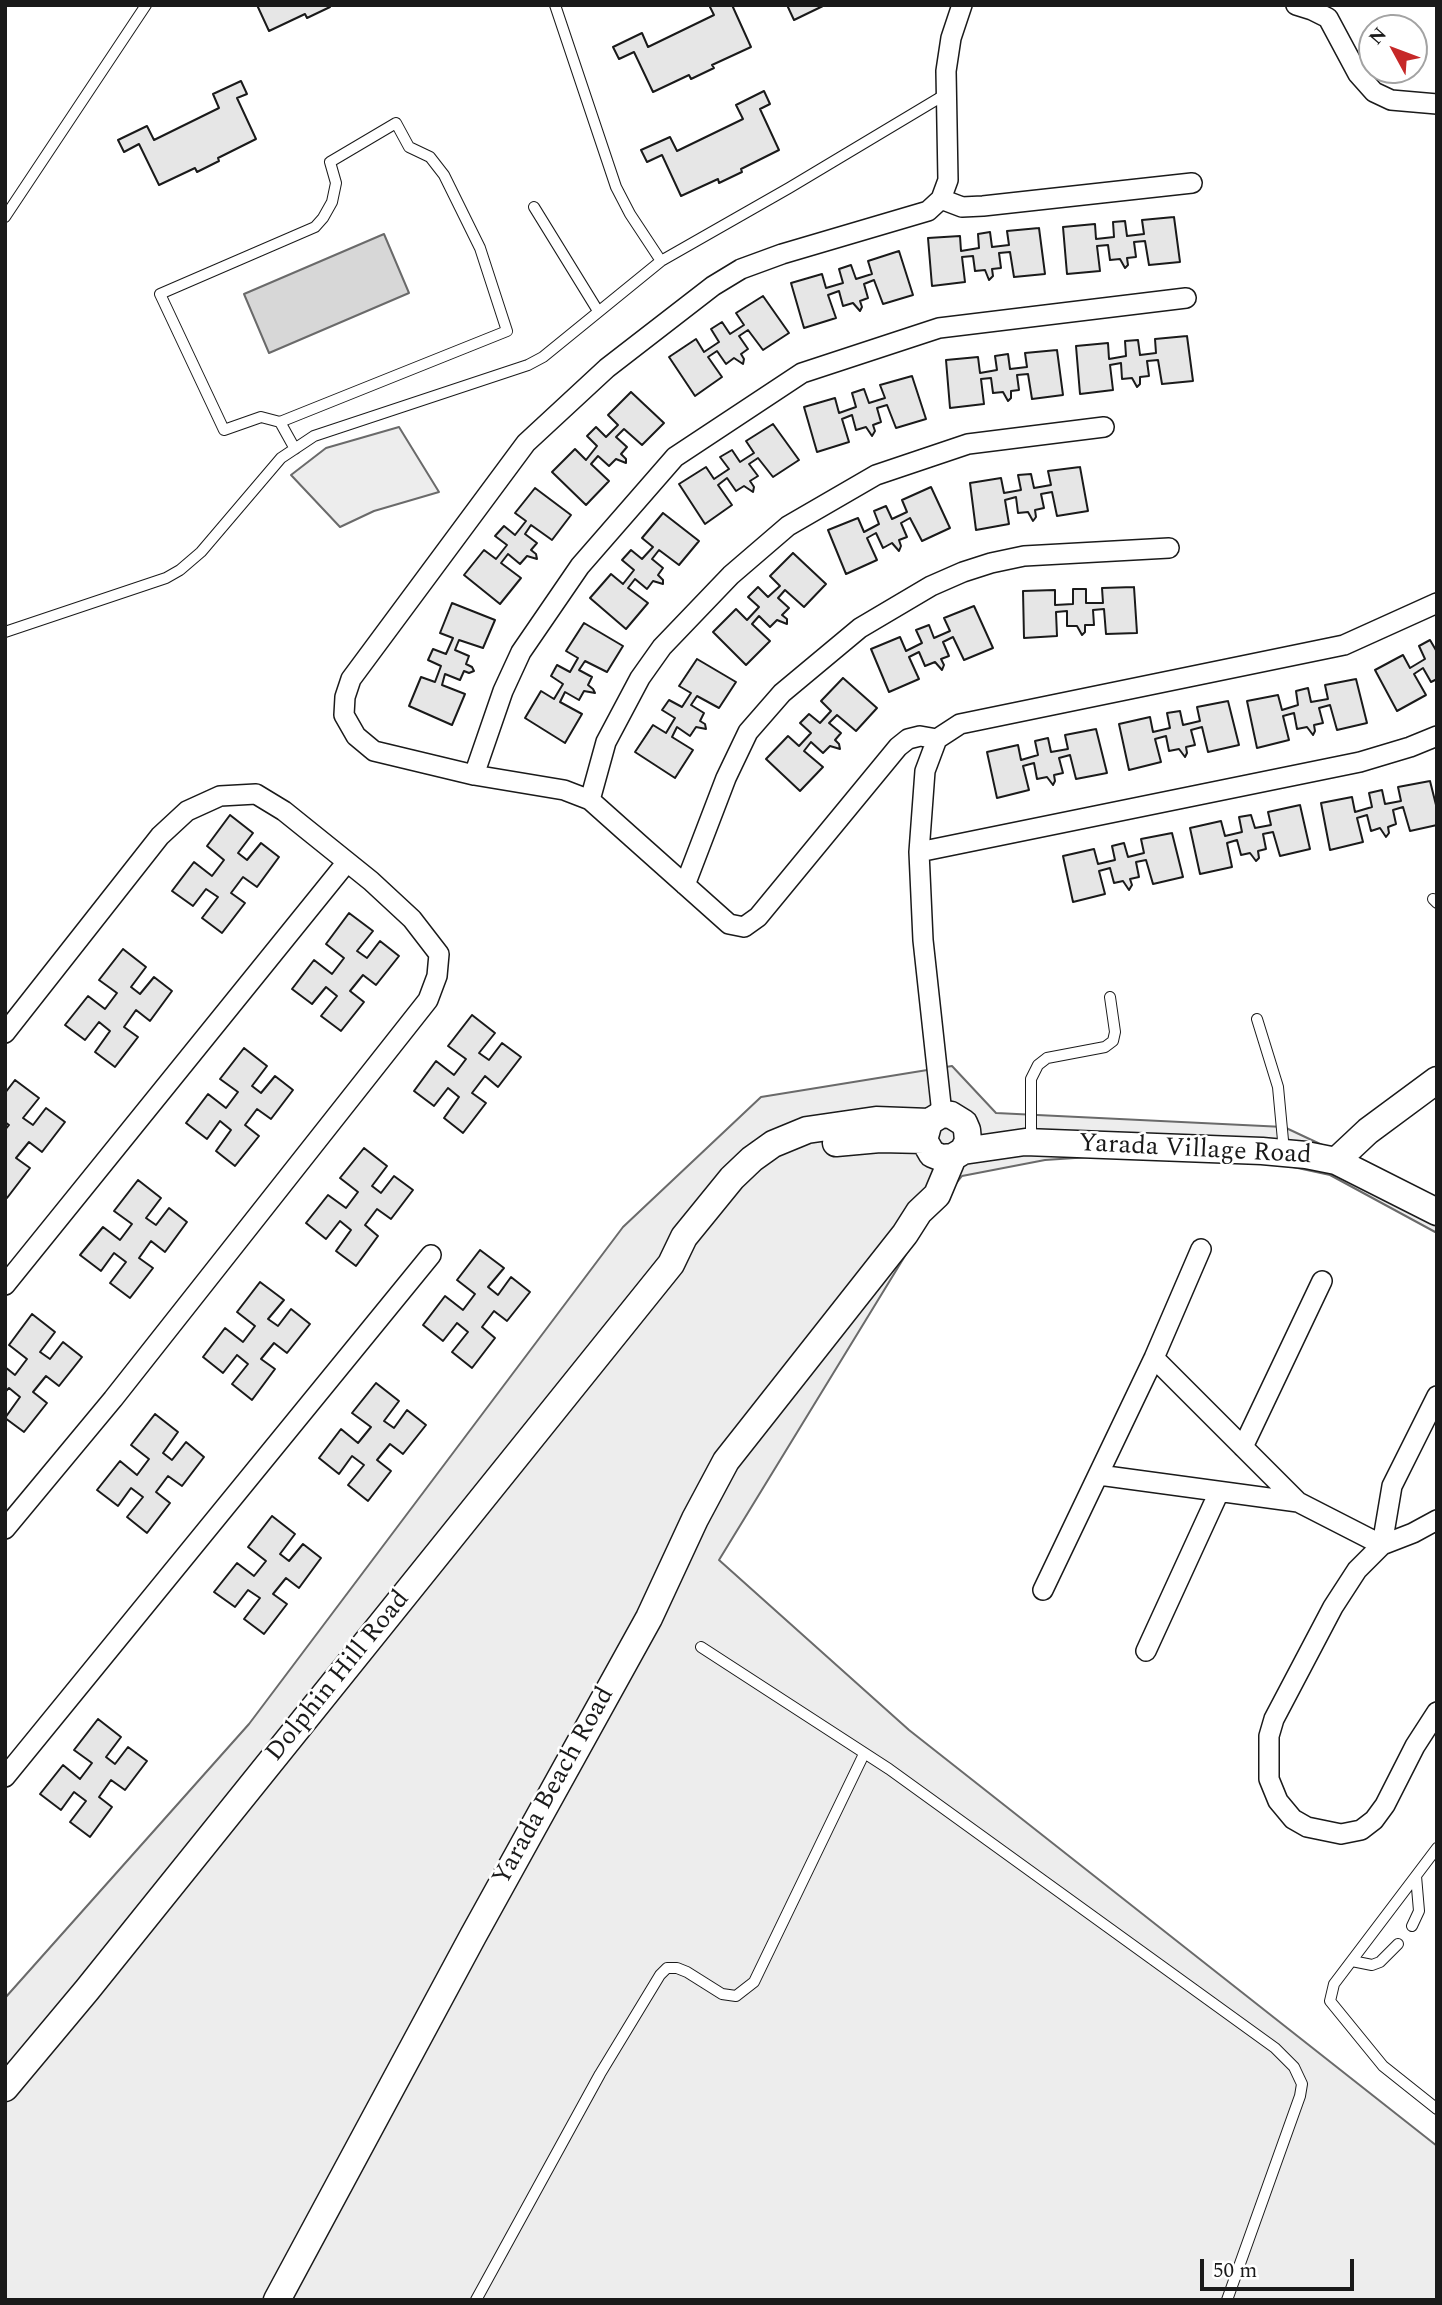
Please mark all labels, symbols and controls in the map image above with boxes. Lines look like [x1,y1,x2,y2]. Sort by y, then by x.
north arrow [1358,14,1428,84]
text: N [1362,21,1394,52]
street label: Yarada Village Road [1078,1129,1312,1173]
street label: Dolphin Hill Road [261,1585,417,1769]
street label: Yarada Beach Road [488,1682,622,1892]
scale bar [1204,2246,1358,2290]
text: 50 m [1213,2255,1257,2287]

